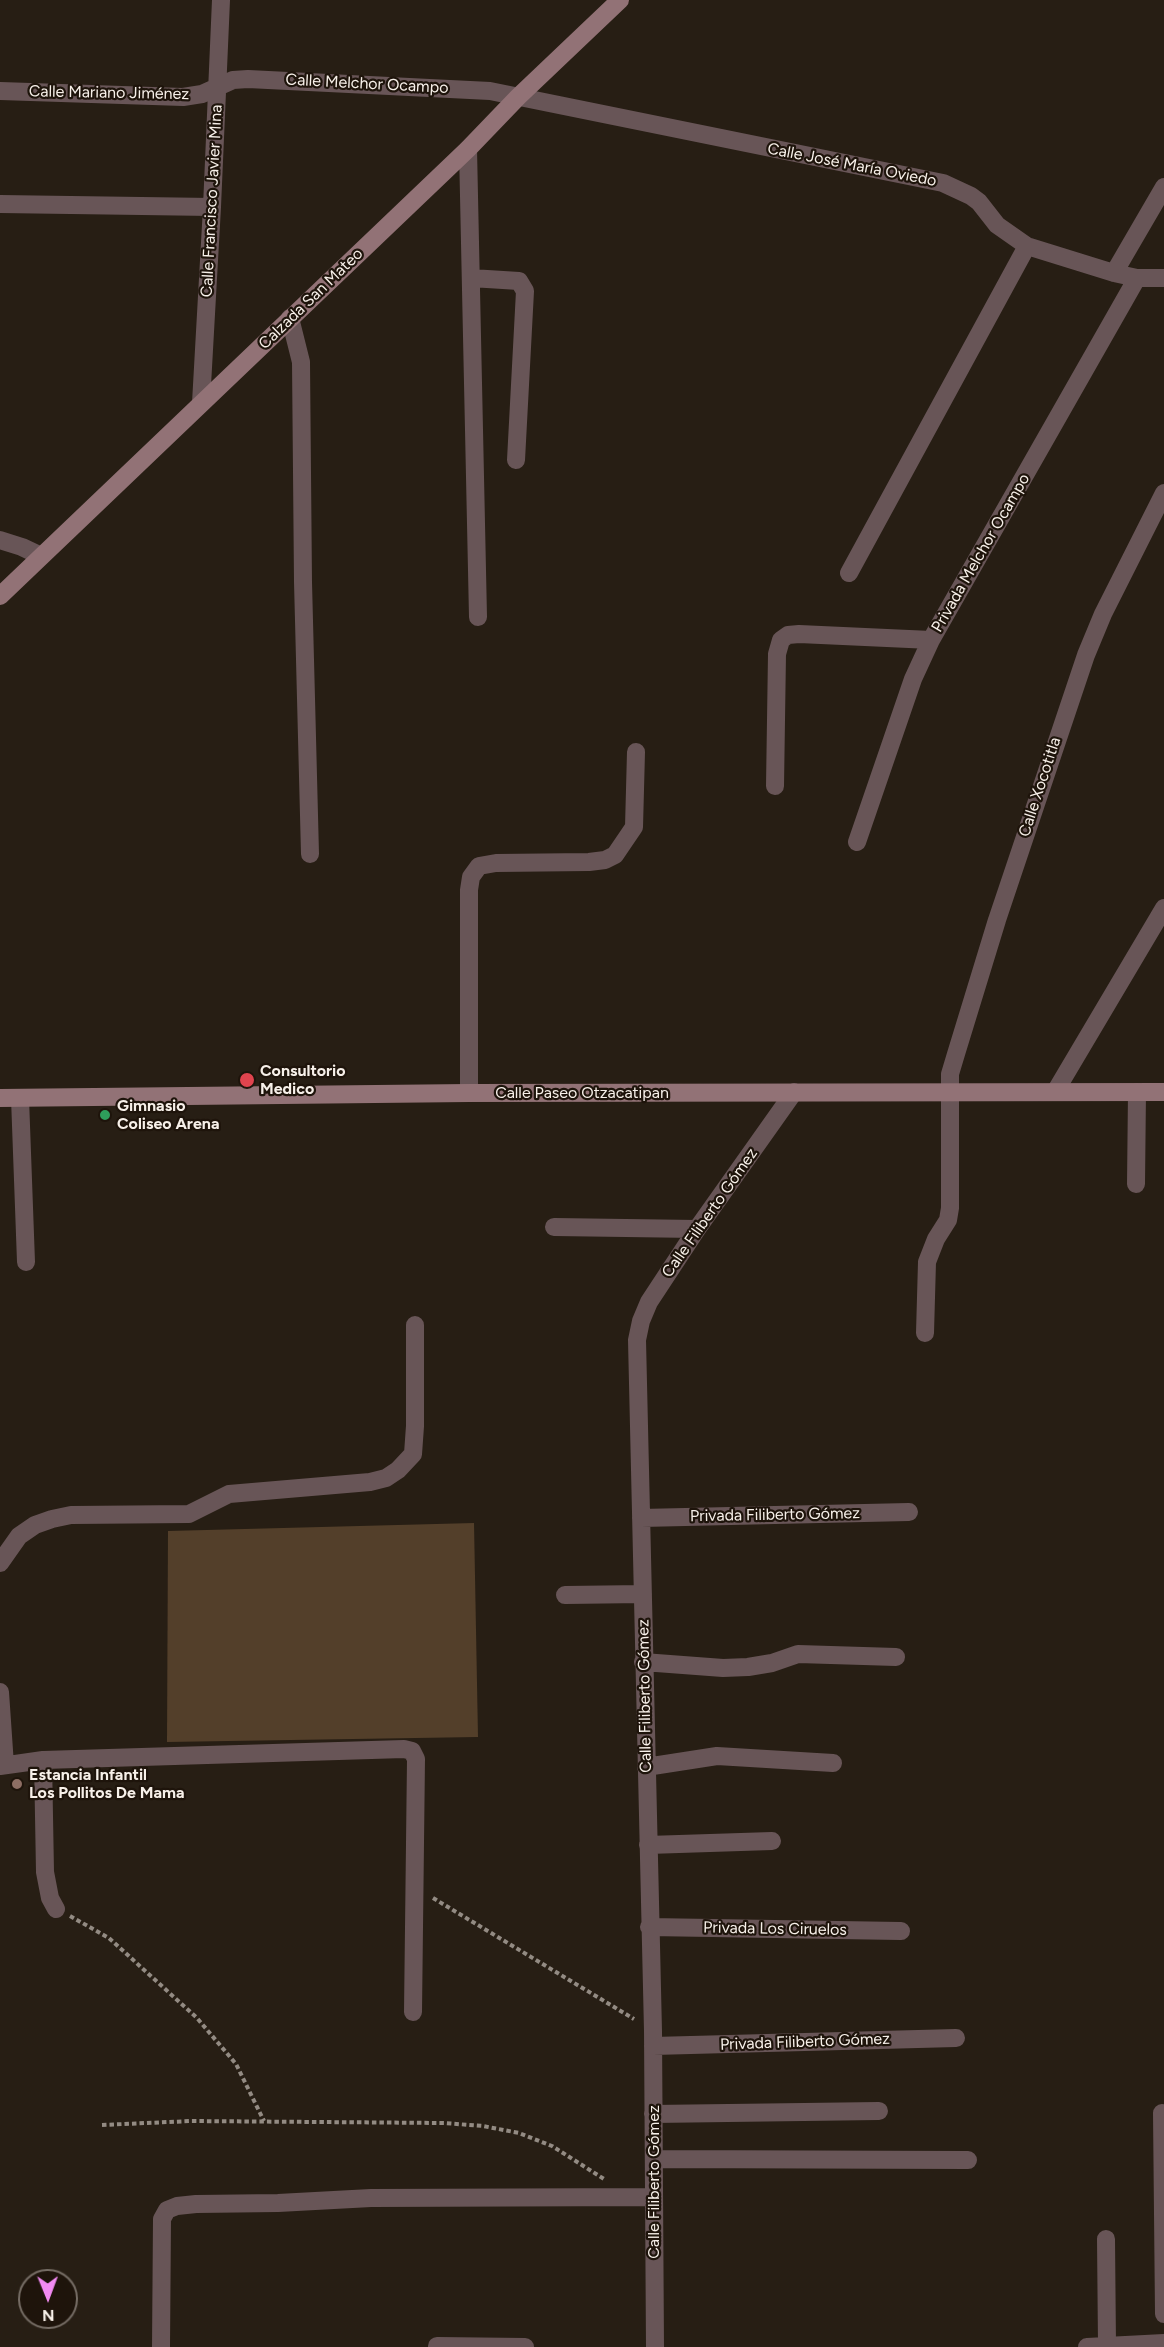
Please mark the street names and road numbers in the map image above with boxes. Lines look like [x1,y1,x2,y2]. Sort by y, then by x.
street label: Calle Melchor Ocampo [285,70,449,98]
street label: Calle Mariano Jiménez [29,82,189,104]
street label: Calle Francisco Javier Mina [197,104,227,298]
street label: Calle José María Oviedo [766,139,938,191]
street label: Calzada San Mateo [255,244,367,354]
street label: Privada Melchor Ocampo [928,470,1034,636]
street label: Calle Xocotitla [1015,735,1065,839]
street label: Calle Paseo Otzacatipan [495,1083,669,1103]
street label: Calle Filiberto Gómez [658,1145,762,1281]
street label: Privada Filiberto Gómez [690,1504,860,1526]
street label: Calle Filiberto Gómez [634,1619,656,1773]
street label: Privada Los Ciruelos [703,1918,847,1940]
street label: Privada Filiberto Gómez [720,2029,890,2055]
street label: Calle Filiberto Gómez [644,2105,664,2259]

